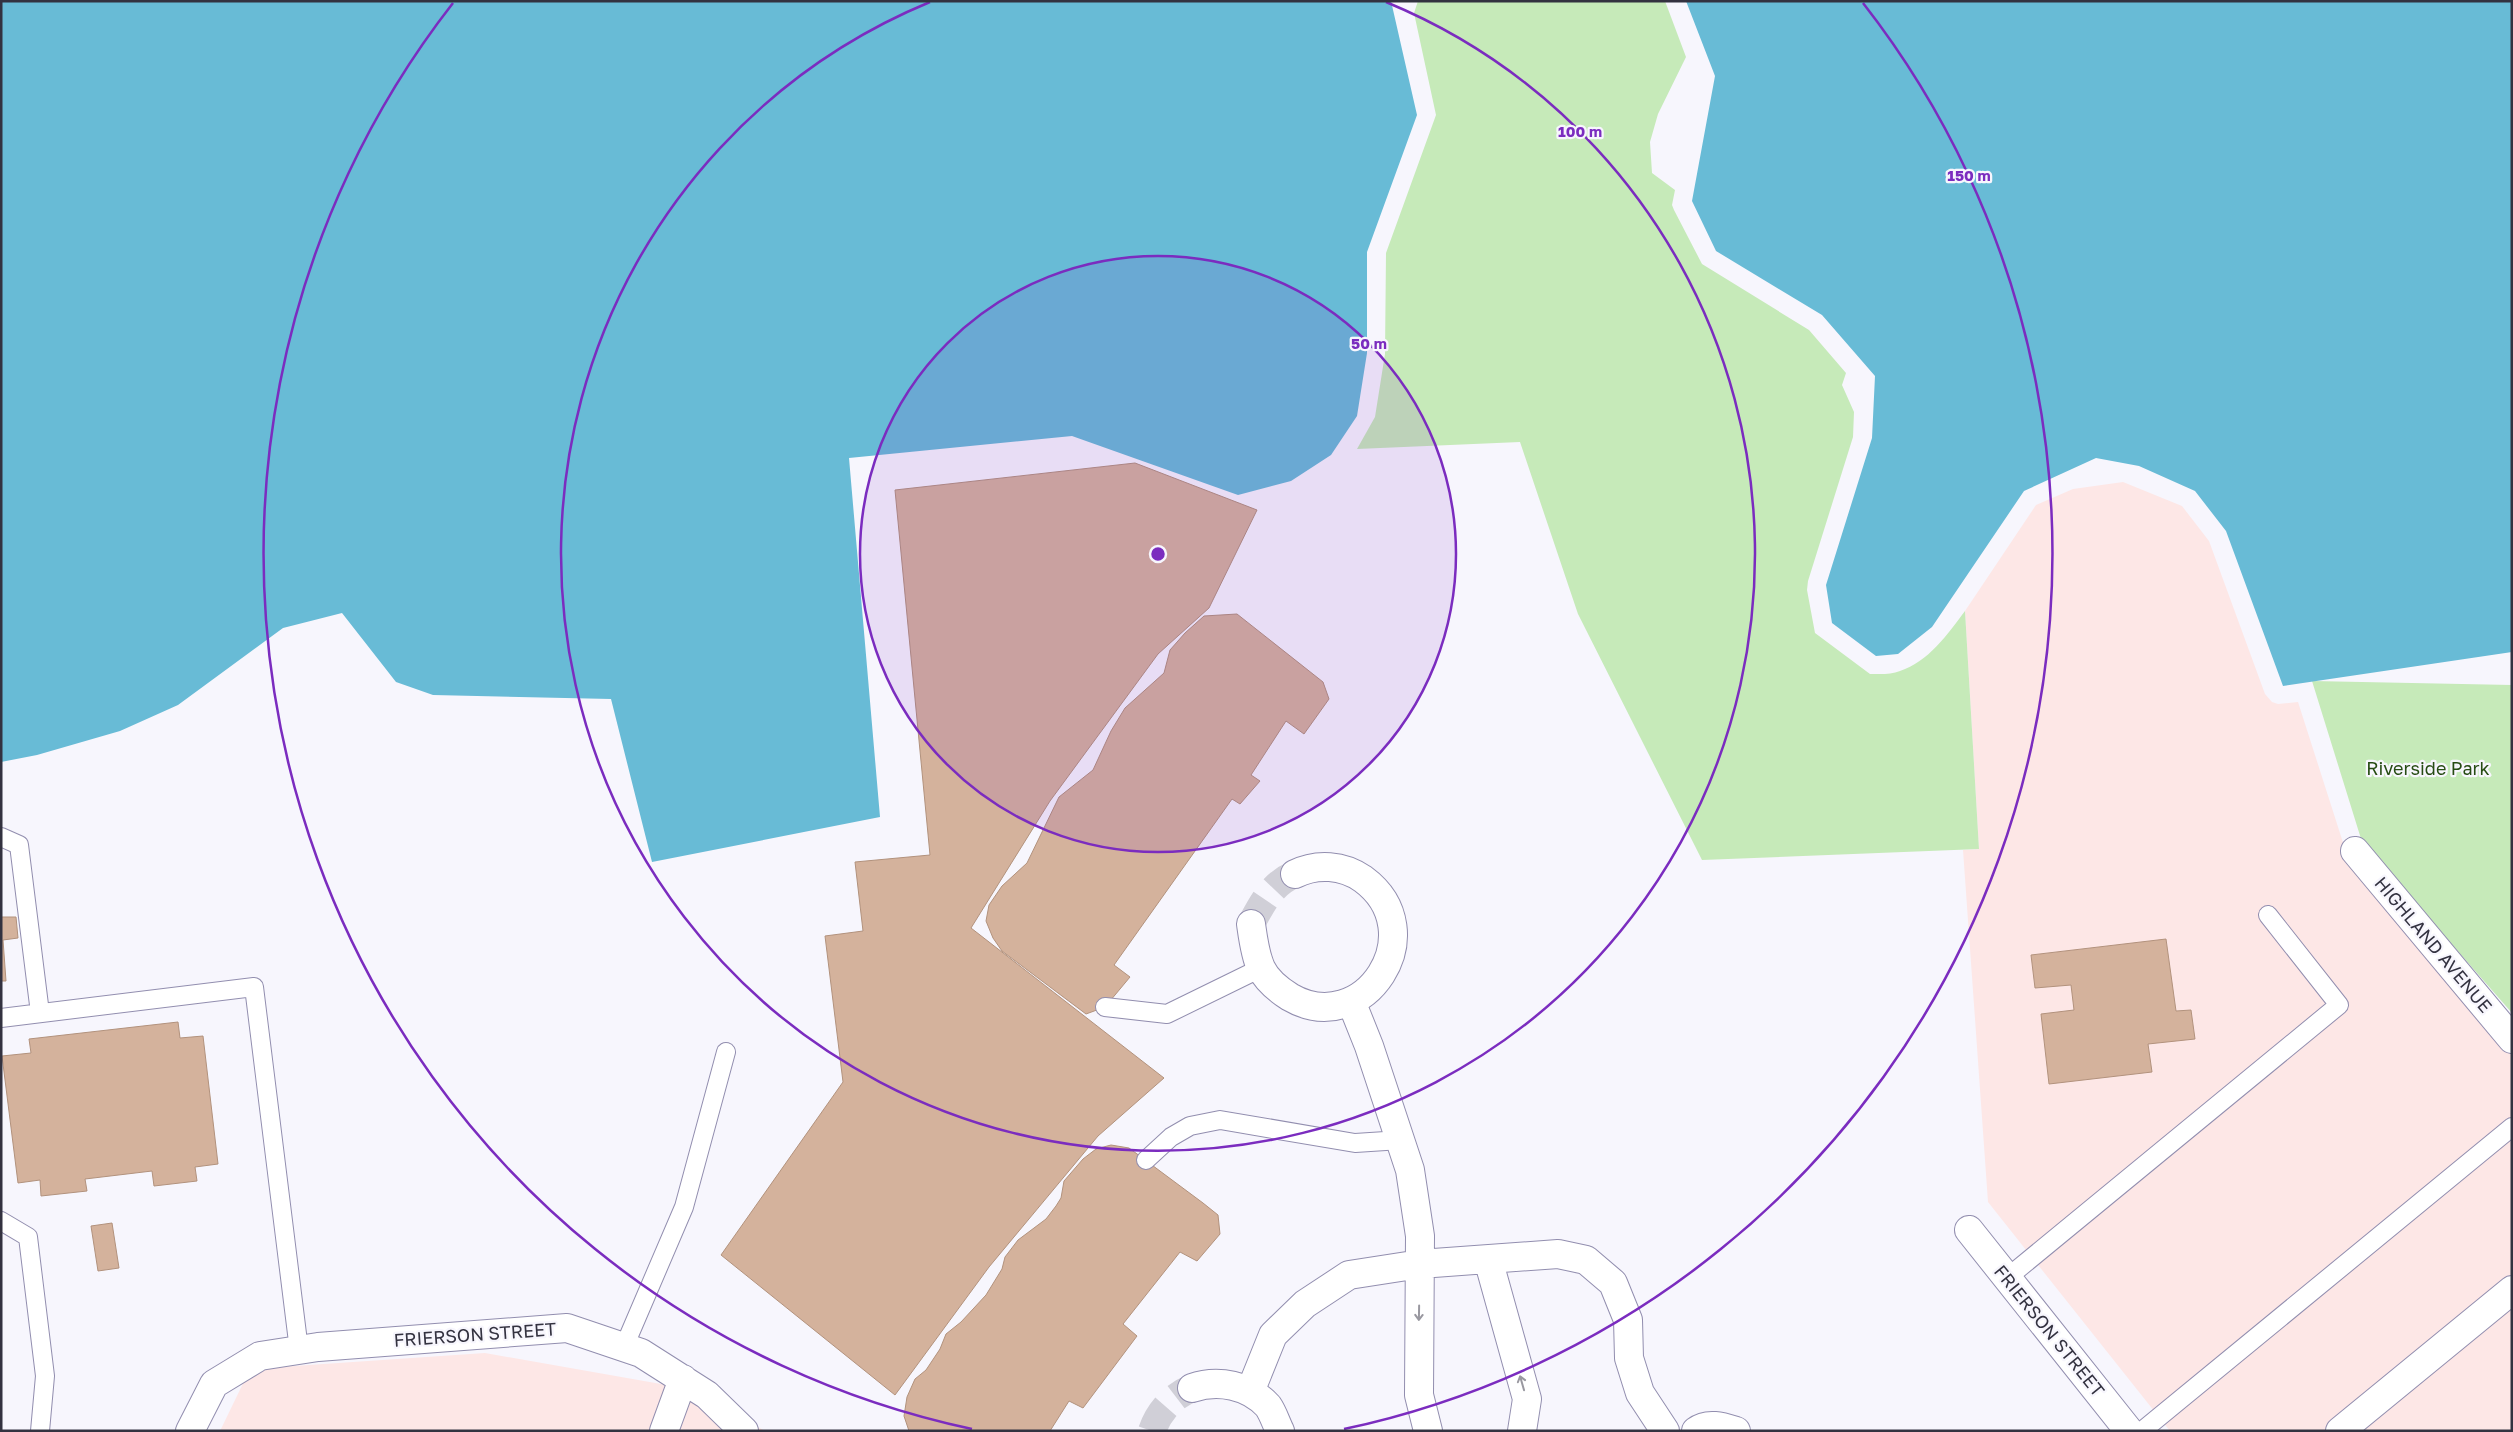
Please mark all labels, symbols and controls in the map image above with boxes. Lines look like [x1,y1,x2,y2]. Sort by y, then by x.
text: 100 m [1558,122,1602,140]
text: 150 m [1947,166,1991,184]
text: 50 m [1351,334,1387,352]
centre of rings [1149,545,1167,563]
park label: Riverside Park [2366,757,2490,779]
street label: HIGHLAND AVENUE [2371,872,2497,1017]
street label: FRIERSON STREET [1990,1260,2110,1401]
one-way arrow [1414,1304,1424,1320]
street label: FRIERSON STREET [393,1317,557,1351]
one-way arrow [1517,1375,1526,1391]

